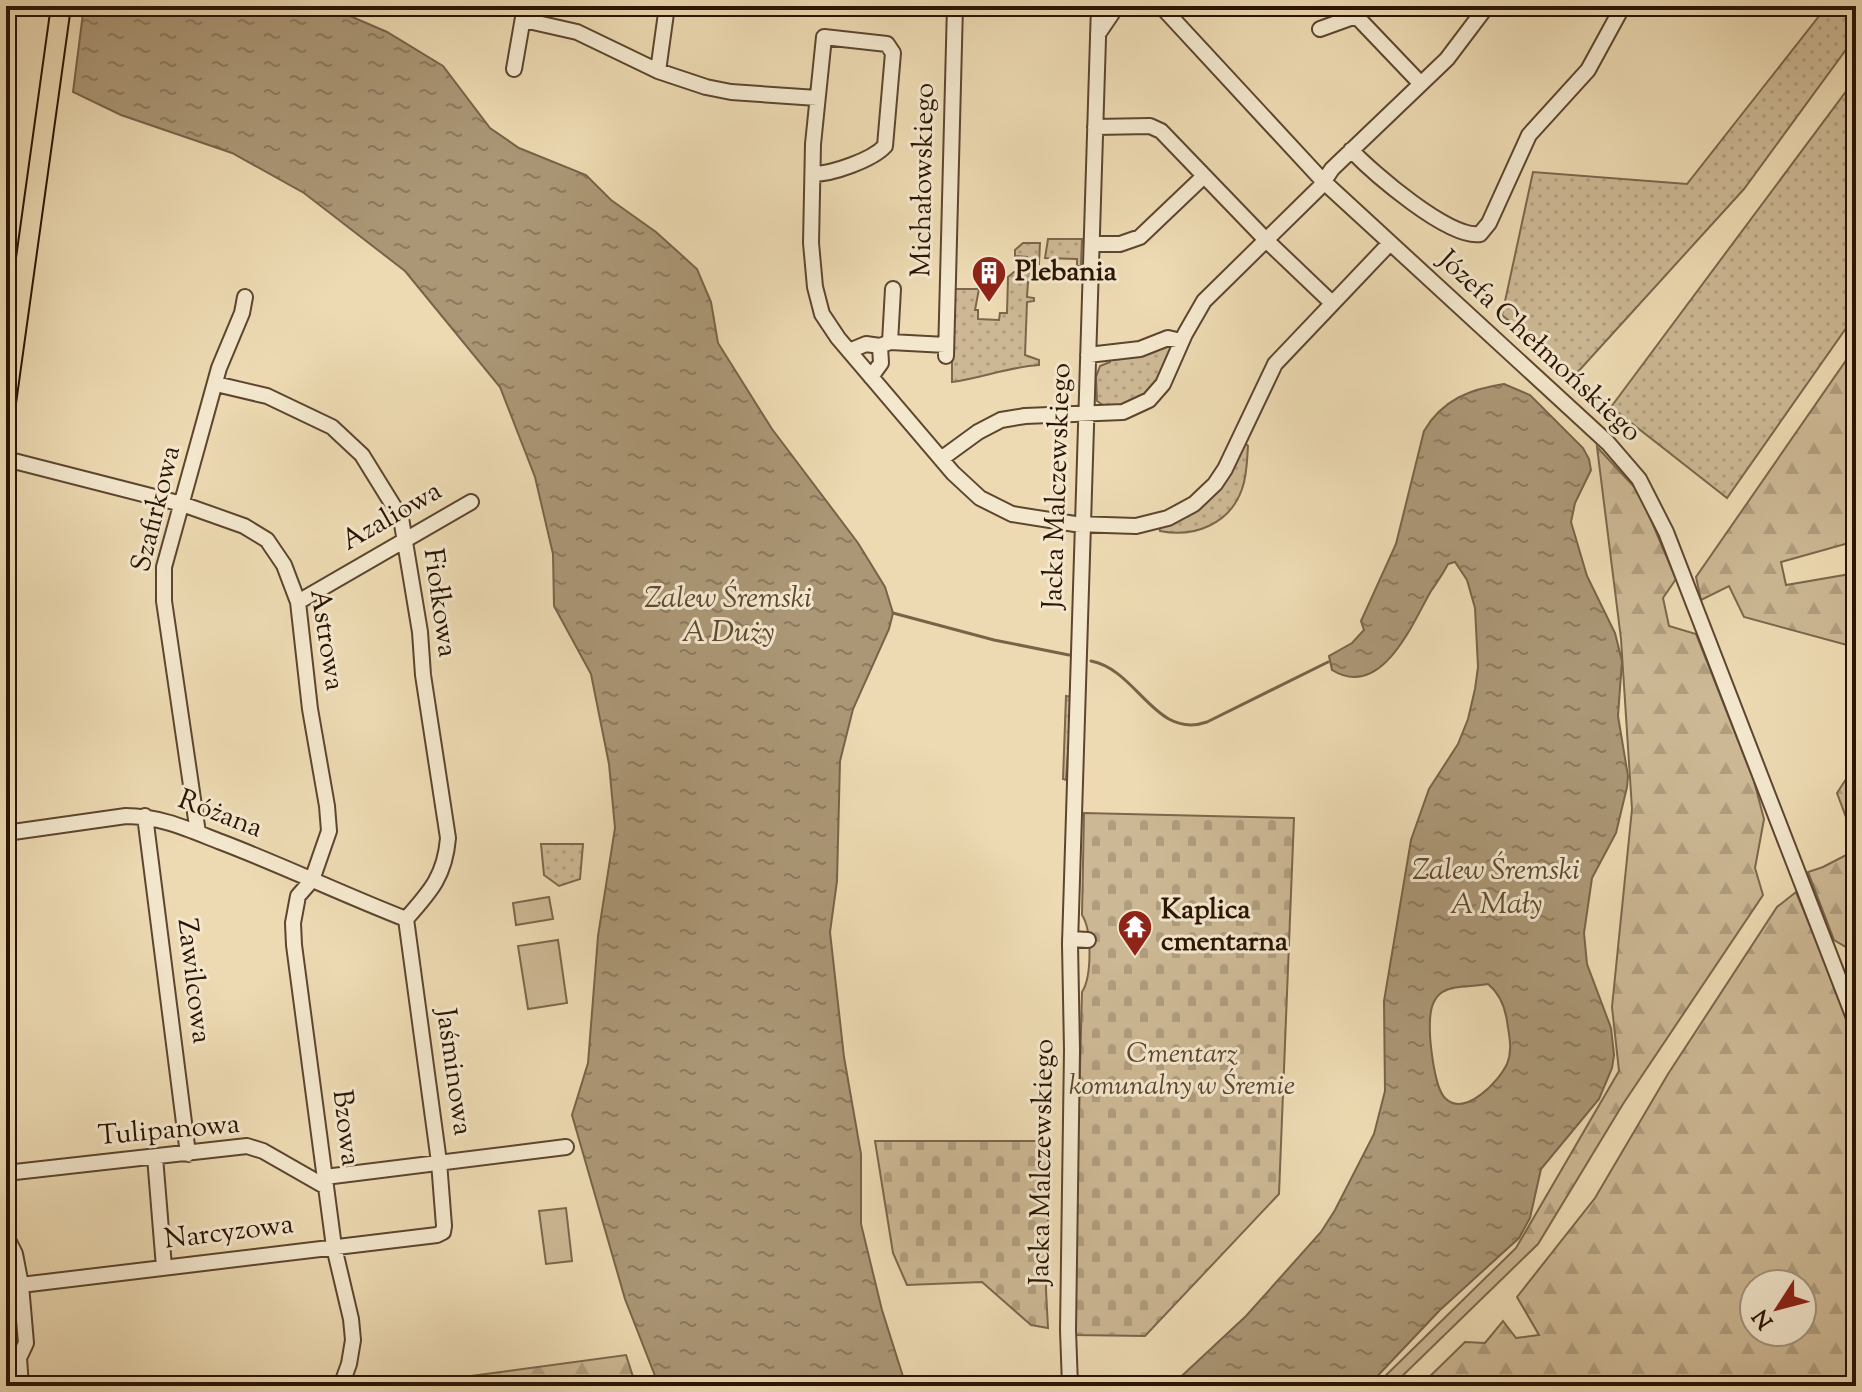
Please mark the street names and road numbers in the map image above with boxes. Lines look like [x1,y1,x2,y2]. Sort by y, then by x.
street label: Michałowskiego [902,82,946,278]
street label: Józefa Chełmońskiego [1427,240,1650,452]
street label: Jacka Malczewskiego [1034,362,1082,612]
street label: Szafirkowa [122,442,192,576]
street label: Azaliowa [334,472,450,562]
street label: Fiołkowa [412,546,466,660]
street label: Astrowa [298,586,354,694]
street label: Różana [172,781,268,849]
street label: Zawilcowa [165,916,221,1046]
street label: Jaśminowa [424,1004,482,1138]
street label: Jacka Malczewskiego [1021,1039,1065,1287]
street label: Bzowa [320,1088,370,1169]
street label: Tulipanowa [97,1105,242,1157]
street label: Narcyzowa [162,1205,296,1261]

